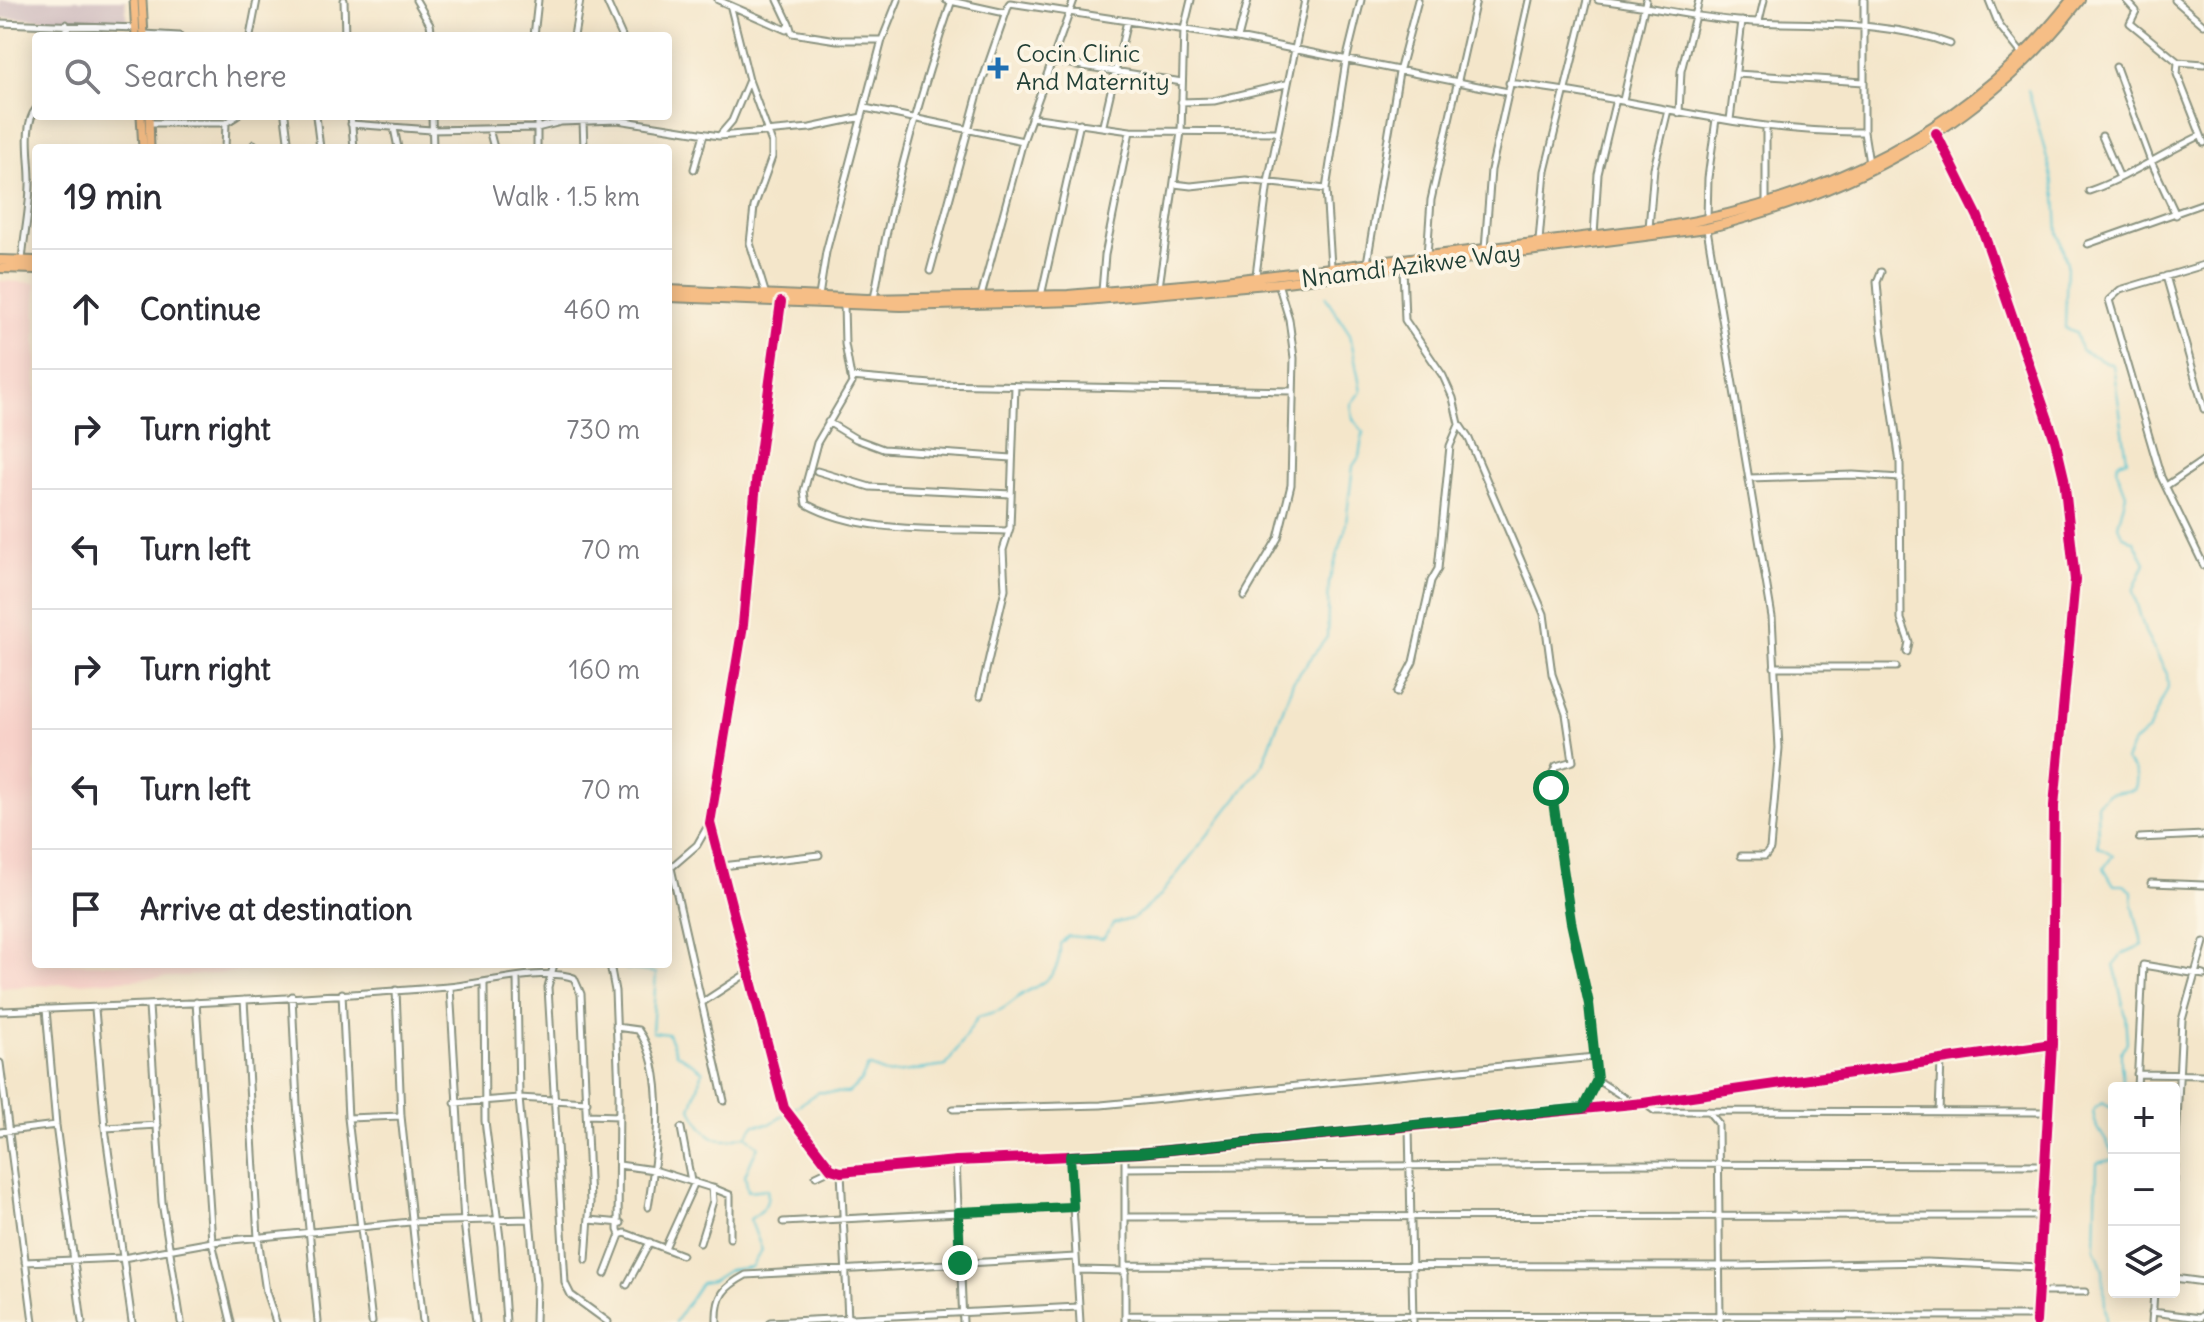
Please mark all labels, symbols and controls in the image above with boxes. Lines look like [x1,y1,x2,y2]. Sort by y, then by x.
search box [32,32,672,120]
place label: Cocin Clinic And Maternity [1016,38,1170,96]
icon: search [60,54,104,98]
text: Search here [124,57,287,95]
marker: Cocin Clinic And Maternity [987,57,1009,79]
text: 19 min [64,175,162,218]
text: Walk · 1.5 km [492,180,640,213]
street label: Nnamdi Azikwe Way [1300,237,1522,293]
icon: ahead [64,287,108,331]
text: Continue [140,290,261,328]
text: 460 m [564,293,640,326]
icon: right [64,407,108,451]
text: Turn right [140,410,271,448]
text: 730 m [566,413,640,446]
icon: left [64,527,108,571]
text: Turn left [140,530,251,568]
text: 70 m [581,533,640,566]
icon: right [64,647,108,691]
text: Turn right [140,650,271,688]
text: 160 m [569,653,640,686]
icon: left [64,767,108,811]
text: Turn left [140,770,251,808]
route start [1533,770,1569,806]
text: 70 m [581,773,640,806]
icon: arrive [64,887,108,931]
text: Arrive at destination [140,890,412,928]
map controls [2108,1082,2180,1298]
button: + [2108,1082,2180,1154]
button: − [2108,1154,2180,1226]
button: layers [2108,1226,2180,1298]
route end [942,1245,978,1281]

